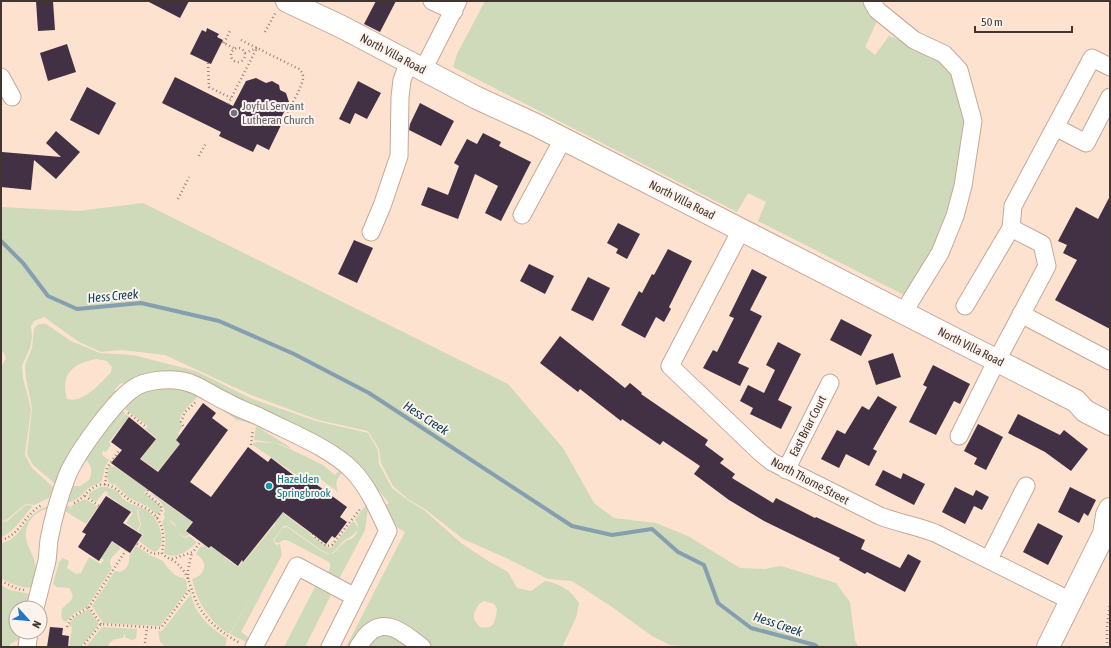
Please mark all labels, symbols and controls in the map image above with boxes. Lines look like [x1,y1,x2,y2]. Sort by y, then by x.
scale bar [975,8,1072,34]
text: 50 m [981,15,1003,29]
street label: North Villa Road [358,31,428,77]
place label: Joyful Servant Lutheran Church [242,99,314,127]
marker: Joyful Servant Lutheran Church [229,108,239,118]
street label: North Villa Road [647,177,717,223]
water label: Hess Creek [87,286,139,306]
street label: North Villa Road [936,324,1006,370]
street label: East Briar Court [787,393,830,459]
water label: Hess Creek [401,398,452,438]
street label: North Thorne Street [769,455,852,508]
place label: Hazelden Springbrook [277,472,332,500]
marker: Hazelden Springbrook [264,481,274,491]
north arrow [8,600,48,640]
water label: Hess Creek [751,609,805,639]
text: N [30,619,44,630]

